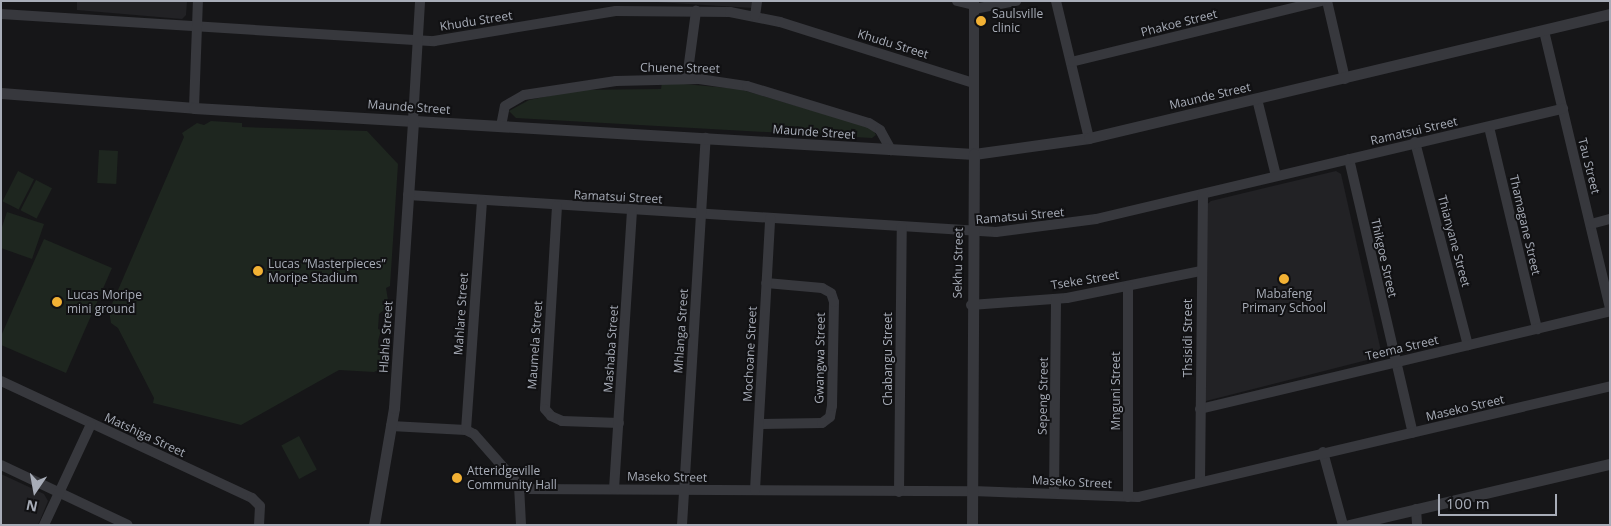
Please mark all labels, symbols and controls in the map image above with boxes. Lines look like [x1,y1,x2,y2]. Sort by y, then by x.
place label: Saulsville clinic [992,7,1043,35]
street label: Phakoe Street [1139,7,1219,39]
street label: Khudu Street [439,8,513,34]
marker: Saulsville clinic [974,14,988,28]
street label: Khudu Street [856,26,930,62]
street label: Chuene Street [640,60,720,76]
street label: Maunde Street [1168,80,1252,112]
street label: Maunde Street [367,97,451,117]
street label: Ramatsui Street [1369,114,1459,148]
street label: Maunde Street [772,122,856,142]
street label: Tau Street [1575,136,1603,196]
street label: Thamagane Street [1506,174,1544,276]
street label: Ramatsui Street [573,187,663,207]
street label: Thianyane Street [1435,194,1473,288]
street label: Ramatsui Street [975,205,1065,227]
street label: Thikgoe Street [1368,217,1400,299]
street label: Sekhu Street [950,227,966,299]
place label: Lucas “Masterpieces” Moripe Stadium [268,257,386,285]
marker: Lucas “Masterpieces” Moripe Stadium [252,265,264,277]
street label: Tseke Street [1050,268,1120,292]
street label: Mahlare Street [451,272,471,356]
marker: Mabafeng Primary School [1278,273,1290,285]
place label: Mabafeng Primary School [1242,287,1326,315]
place label: Lucas Moripe mini ground [67,288,142,316]
street label: Mhlanga Street [671,288,691,374]
marker: Lucas Moripe mini ground [51,296,63,308]
street label: Thsisidi Street [1181,299,1195,377]
street label: Hlahla Street [376,300,396,374]
street label: Maumela Street [525,300,545,390]
street label: Mashaba Street [601,305,621,393]
street label: Mochoane Street [740,306,760,402]
street label: Gwangwa Street [812,312,828,404]
street label: Chabangu Street [881,312,895,406]
street label: Teema Street [1364,333,1440,363]
street label: Mnguni Street [1109,351,1123,431]
street label: Sepeng Street [1035,357,1051,435]
street label: Maseko Street [1424,392,1506,424]
street label: Matshiga Street [102,410,188,460]
place label: Atteridgeville Community Hall [467,464,557,492]
north arrow [10,466,60,516]
street label: Maseko Street [627,469,707,485]
marker: Atteridgeville Community Hall [451,472,463,484]
street label: Maseko Street [1032,473,1112,491]
scale bar [1441,484,1560,516]
text: 100 m [1446,493,1490,513]
text: N [24,496,39,517]

